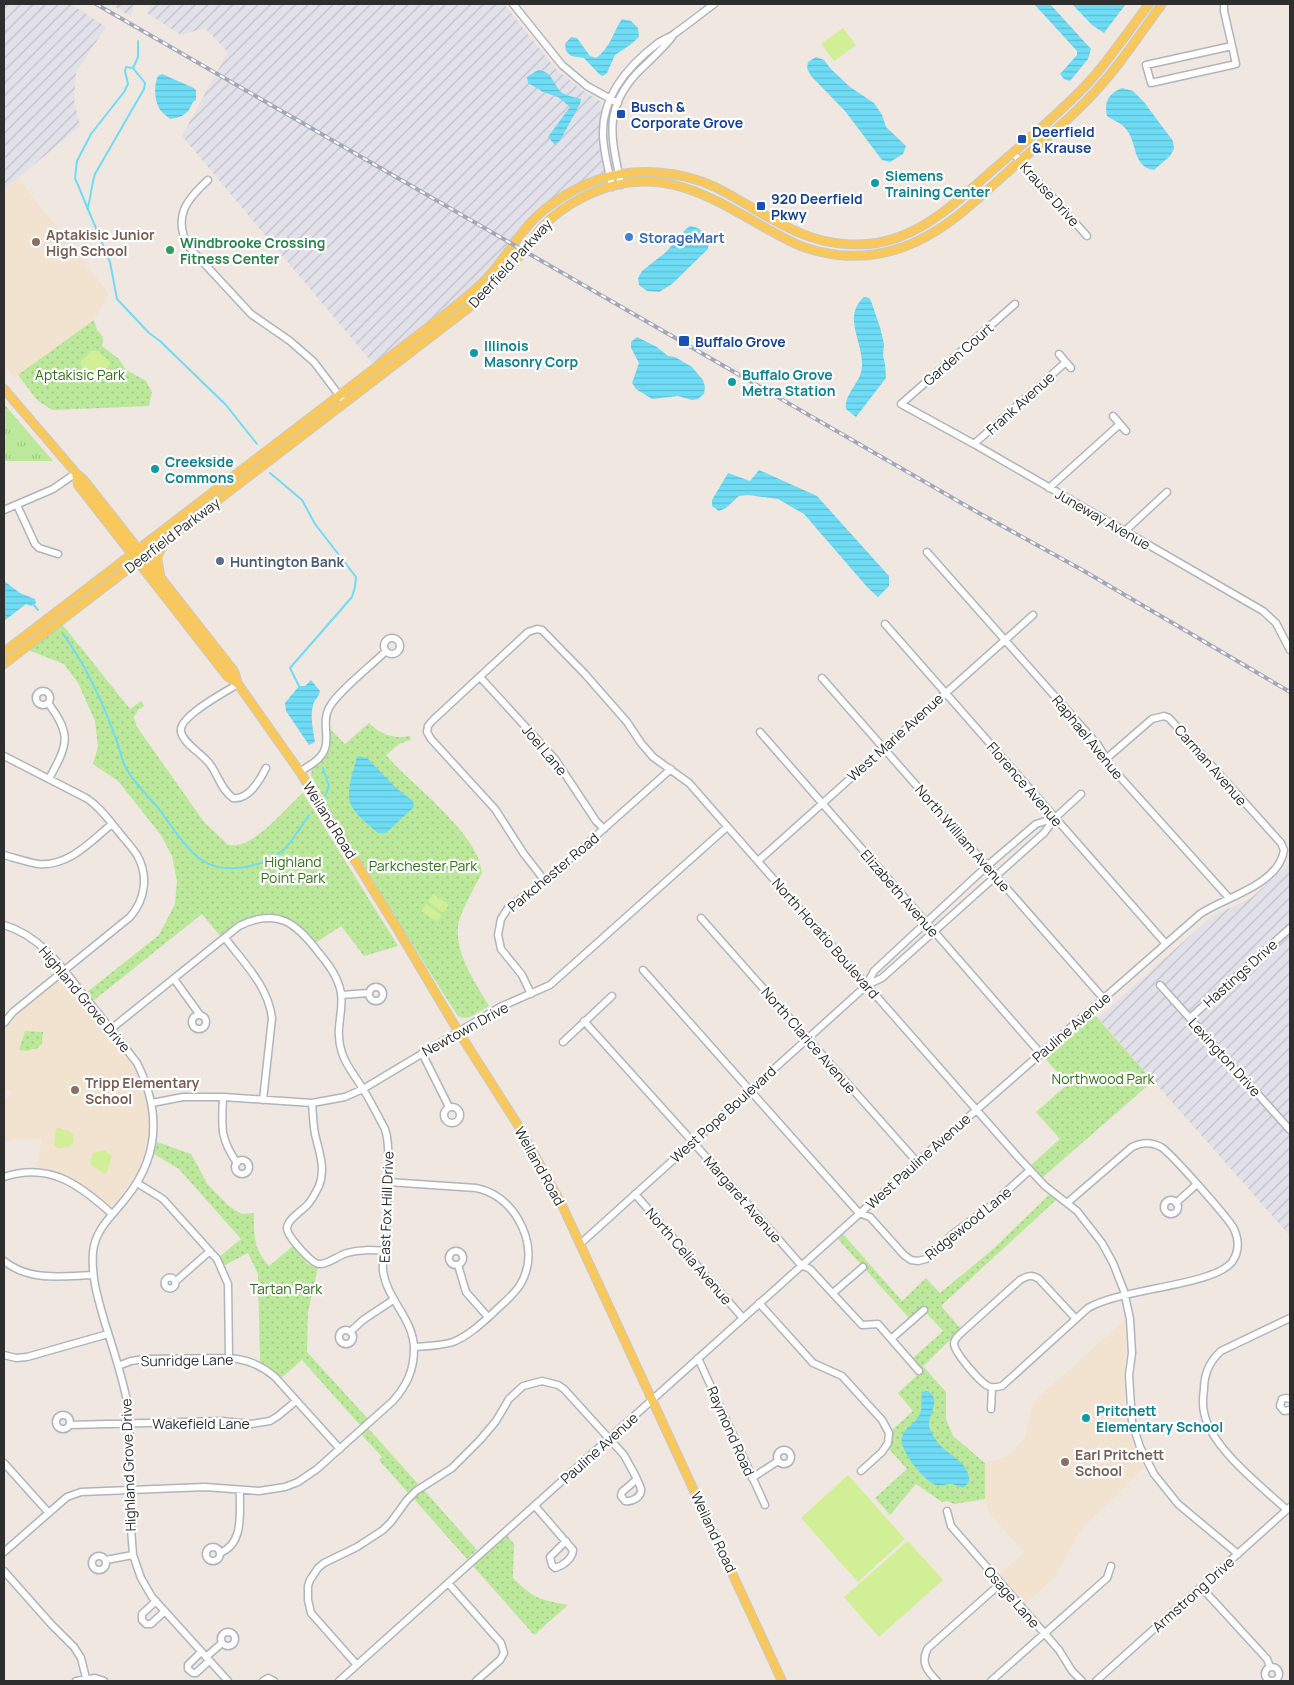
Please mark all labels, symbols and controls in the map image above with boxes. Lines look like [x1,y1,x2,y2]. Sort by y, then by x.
place label: Busch & Corporate Grove [631,97,743,132]
marker: Busch & Corporate Grove [615,108,627,120]
place label: Deerfield & Krause [1032,122,1095,157]
marker: Deerfield & Krause [1016,133,1028,145]
street label: Krause Drive [1016,158,1084,230]
place label: Siemens Training Center [885,166,990,201]
marker: Siemens Training Center [869,177,881,189]
place label: 920 Deerfield Pkwy [771,189,863,224]
marker: 920 Deerfield Pkwy [755,200,767,212]
street label: Deerfield Parkway [464,214,556,311]
place label: Aptakisic Junior High School [46,225,155,260]
place label: StorageMart [639,228,725,247]
marker: StorageMart [623,231,635,243]
place label: Windbrooke Crossing Fitness Center [180,233,325,268]
marker: Aptakisic Junior High School [30,236,42,248]
marker: Windbrooke Crossing Fitness Center [164,244,176,256]
street label: Garden Court [919,318,997,390]
place label: Buffalo Grove [695,332,786,351]
marker: Buffalo Grove [677,334,691,348]
place label: Illinois Masonry Corp [484,336,579,371]
marker: Illinois Masonry Corp [468,347,480,359]
park label: Aptakisic Park [35,365,126,384]
place label: Buffalo Grove Metra Station [742,365,835,400]
street label: Frank Avenue [982,367,1058,439]
marker: Buffalo Grove Metra Station [726,376,738,388]
place label: Creekside Commons [165,452,234,487]
marker: Creekside Commons [149,463,161,475]
street label: Juneway Avenue [1052,484,1154,554]
street label: Deerfield Parkway [120,493,224,577]
place label: Huntington Bank [230,552,345,571]
marker: Huntington Bank [214,555,226,567]
street label: West Marie Avenue [843,689,947,785]
street label: Raphael Avenue [1048,691,1128,783]
street label: Carman Avenue [1171,720,1251,810]
street label: Joel Lane [518,721,572,779]
street label: Florence Avenue [983,738,1067,830]
street label: Weiland Road [299,778,361,862]
street label: North William Avenue [911,780,1015,896]
street label: Parkchester Road [503,828,603,916]
street label: Elizabeth Avenue [857,845,943,941]
park label: Highland Point Park [261,852,326,887]
park label: Parkchester Park [369,856,478,875]
street label: North Horatio Boulevard [768,874,884,1002]
street label: Hastings Drive [1199,935,1281,1011]
street label: Highland Grove Drive [35,942,135,1056]
street label: North Clarice Avenue [757,983,861,1097]
street label: Pauline Avenue [1028,988,1114,1066]
street label: Newtown Drive [418,997,512,1061]
street label: Lexington Drive [1185,1014,1265,1100]
street label: West Pope Boulevard [666,1061,780,1167]
park label: Northwood Park [1052,1069,1155,1088]
place label: Tripp Elementary School [85,1073,200,1108]
marker: Tripp Elementary School [69,1084,81,1096]
street label: West Pauline Avenue [862,1109,974,1213]
street label: Weiland Road [511,1123,569,1209]
street label: East Fox Hill Drive [375,1151,397,1263]
street label: Margaret Avenue [700,1151,786,1247]
street label: Ridgewood Lane [921,1182,1015,1264]
street label: North Celia Avenue [642,1203,736,1309]
park label: Tartan Park [250,1279,323,1298]
street label: Sunridge Lane [141,1350,233,1370]
street label: Raymond Road [703,1383,759,1479]
street label: Highland Grove Drive [116,1398,140,1532]
place label: Pritchett Elementary School [1096,1401,1223,1436]
street label: Pauline Avenue [556,1408,642,1488]
marker: Pritchett Elementary School [1080,1412,1092,1424]
street label: Wakefield Lane [152,1414,250,1433]
place label: Earl Pritchett School [1075,1445,1164,1480]
marker: Earl Pritchett School [1059,1456,1071,1468]
street label: Weiland Road [687,1488,741,1576]
street label: Armstrong Drive [1148,1552,1238,1636]
street label: Osage Lane [980,1562,1044,1632]

